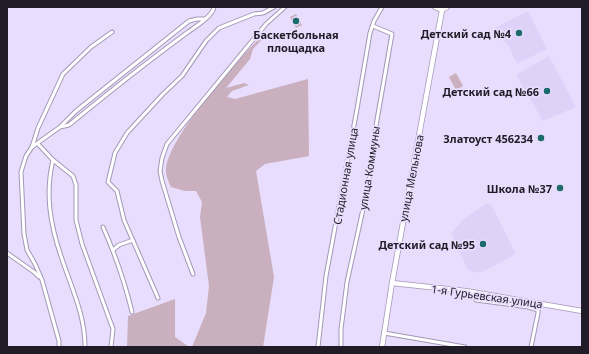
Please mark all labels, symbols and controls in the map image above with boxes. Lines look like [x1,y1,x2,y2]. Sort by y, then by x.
marker: Баскетбольная площадка [291,16,301,26]
place label: Детский сад №4 [421,26,512,41]
place label: Баскетбольная площадка [253,27,339,55]
marker: Детский сад №4 [514,28,524,38]
place label: Детский сад №66 [442,84,539,99]
marker: Детский сад №66 [542,86,552,96]
street label: улица Коммуны [355,125,383,211]
street label: Стадионная улица [329,126,361,226]
place label: Златоуст 456234 [443,131,534,146]
street label: улица Мельнова [395,133,427,223]
marker: Златоуст 456234 [536,133,546,143]
place label: Школа №37 [487,181,552,196]
marker: Школа №37 [555,183,565,193]
place label: Детский сад №95 [378,237,475,252]
marker: Детский сад №95 [478,239,488,249]
street label: 1-я Гурьевская улица [430,281,544,311]

